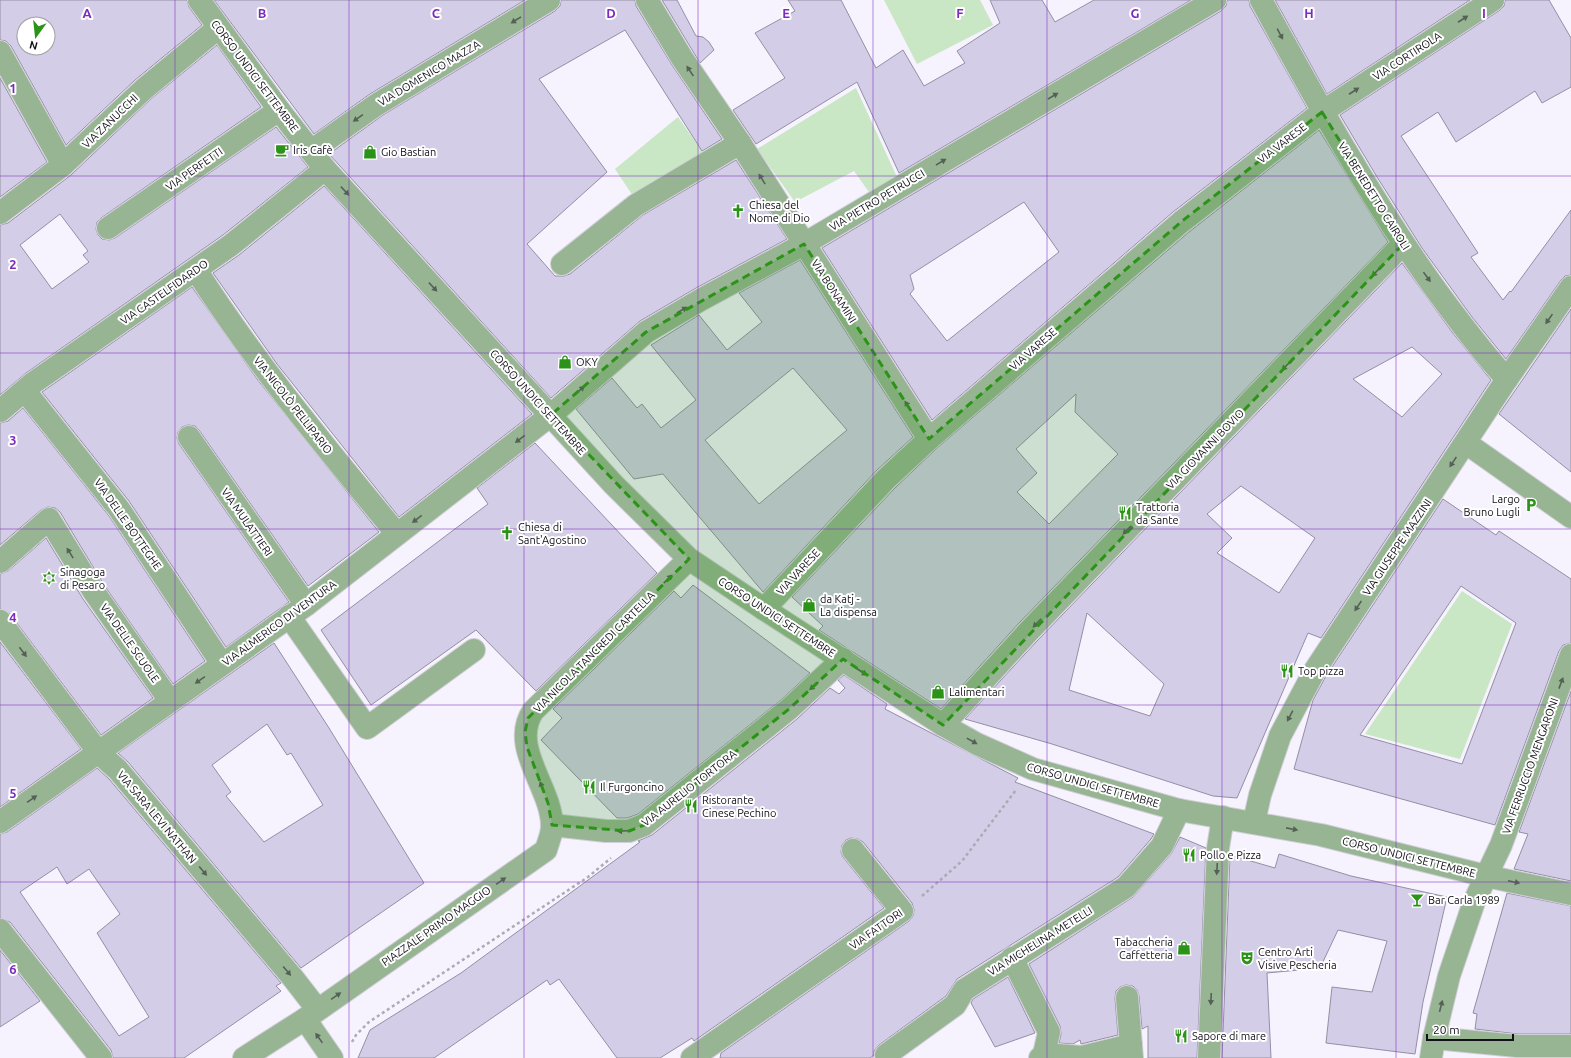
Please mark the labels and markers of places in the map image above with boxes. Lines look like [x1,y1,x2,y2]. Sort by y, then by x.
cafe icon: Iris Cafè [274,142,290,158]
place label: Iris Cafè [293,144,333,156]
shop icon: Gio Bastian [362,144,378,160]
place label: Gio Bastian [381,146,436,158]
place label: Chiesa del Nome di Dio [749,199,810,224]
church icon: Chiesa del Nome di Dio [730,203,746,219]
shop icon: OKY [557,354,573,370]
place label: OKY [576,356,598,368]
place label: Largo Bruno Lugli [1464,493,1520,518]
parking icon: Largo Bruno Lugli [1523,497,1539,513]
place label: Trattoria da Sante [1136,501,1179,526]
restaurant icon: Trattoria da Sante [1117,505,1133,521]
place label: Chiesa di Sant'Agostino [518,521,586,546]
church icon: Chiesa di Sant'Agostino [499,525,515,541]
place label: Sinagoga di Pesaro [60,566,105,591]
synagogue icon: Sinagoga di Pesaro [41,570,57,586]
place label: da Katj - La dispensa [820,593,877,618]
shop icon: da Katj - La dispensa [801,597,817,613]
restaurant icon: Top pizza [1279,663,1295,679]
place label: Top pizza [1298,665,1344,677]
shop icon: Lalimentari [930,684,946,700]
place label: Lalimentari [949,686,1004,698]
restaurant icon: Il Furgoncino [581,779,597,795]
place label: Il Furgoncino [600,781,664,793]
place label: Ristorante Cinese Pechino [702,794,776,819]
restaurant icon: Ristorante Cinese Pechino [683,798,699,814]
restaurant icon: Pollo e Pizza [1181,847,1197,863]
place label: Pollo e Pizza [1200,849,1261,861]
bar icon: Bar Carla 1989 [1409,892,1425,908]
place label: Bar Carla 1989 [1428,894,1500,906]
place label: Tabaccheria Caffetteria [1115,936,1173,961]
shop icon: Tabaccheria Caffetteria [1176,940,1192,956]
place label: Centro Arti Visive Pescheria [1258,946,1337,971]
theatre icon: Centro Arti Visive Pescheria [1239,950,1255,966]
restaurant icon: Sapore di mare [1173,1028,1189,1044]
place label: Sapore di mare [1192,1030,1266,1042]

